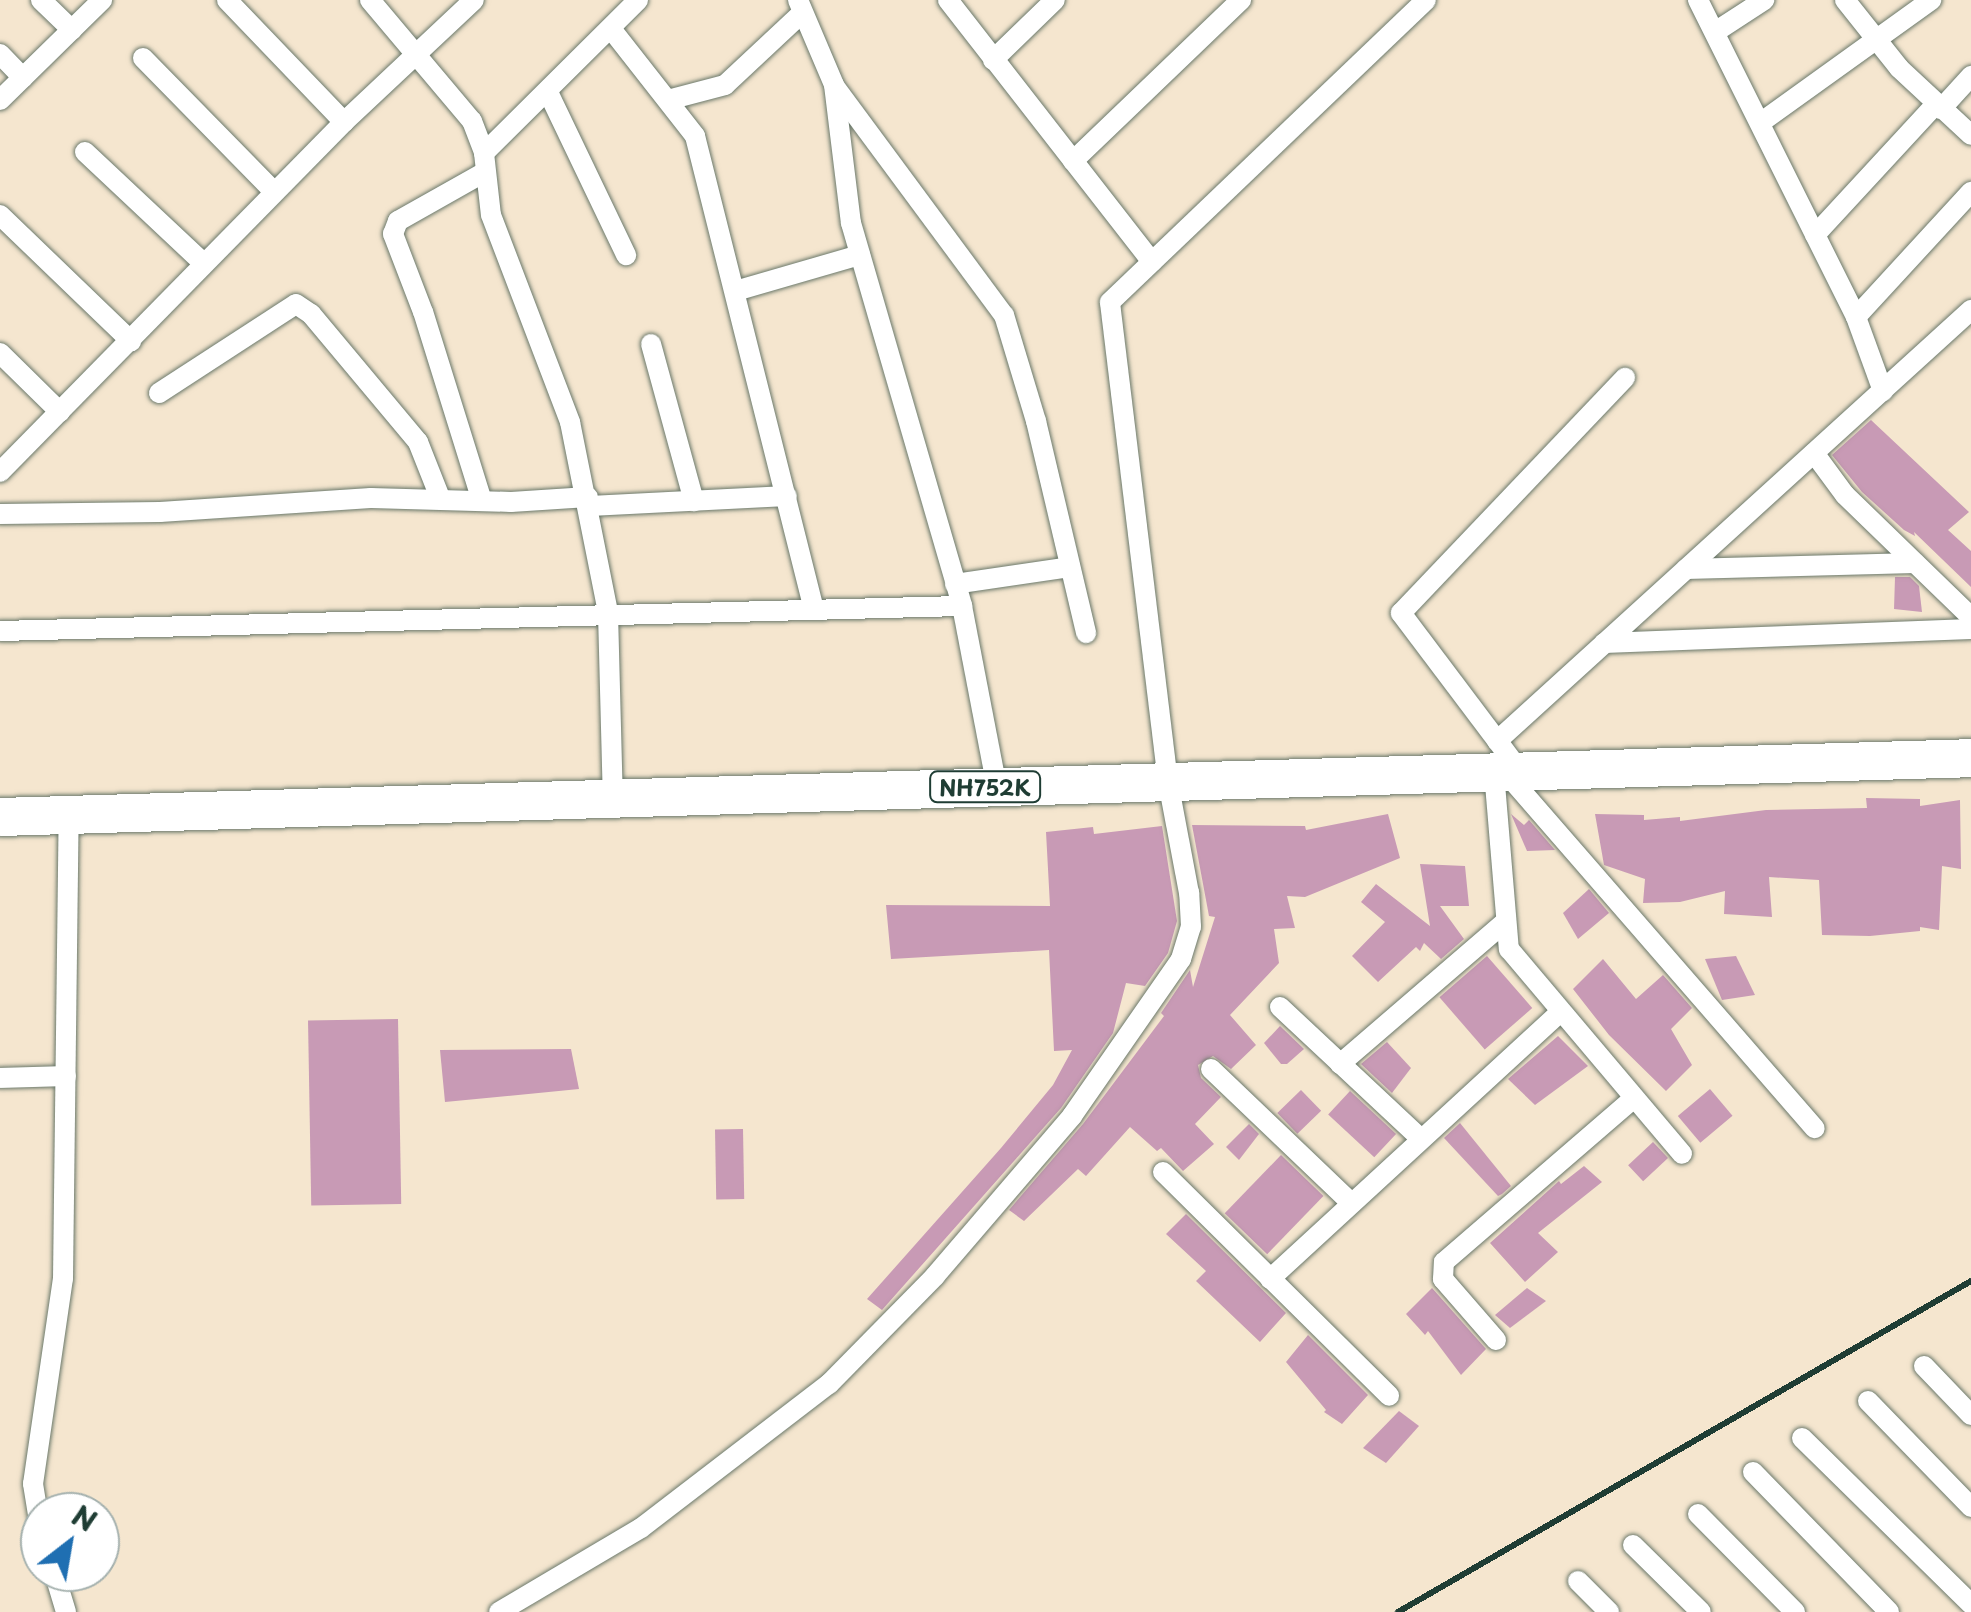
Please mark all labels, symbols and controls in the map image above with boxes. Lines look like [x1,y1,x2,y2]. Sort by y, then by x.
road number: NH752K [928,770,1042,804]
north arrow [20,1492,120,1592]
text: N [64,1493,105,1542]

